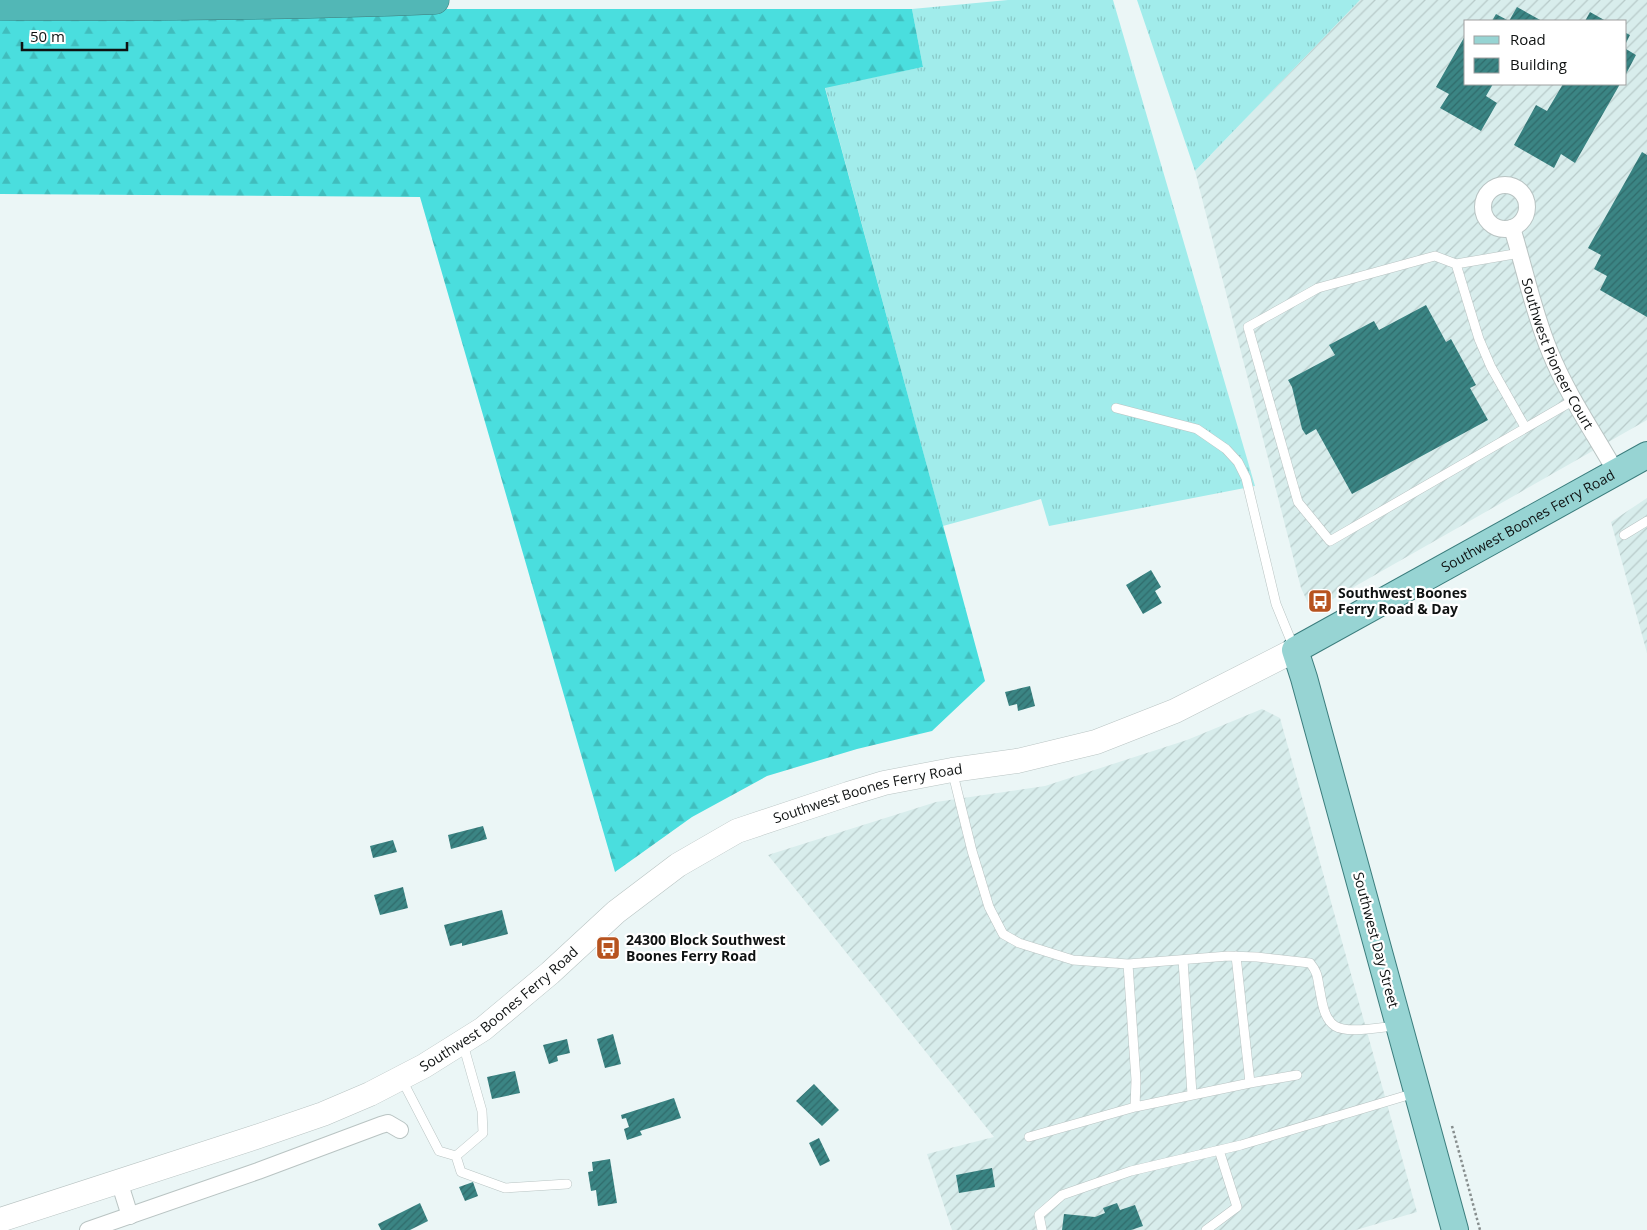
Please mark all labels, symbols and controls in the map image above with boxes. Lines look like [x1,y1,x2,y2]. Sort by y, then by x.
scale bar [22,20,128,52]
legend [1464,20,1627,85]
text: 50 m [30,26,65,46]
text: Road [1510,29,1546,49]
text: Building [1510,54,1567,74]
street label: Southwest Pioneer Court [1518,276,1598,432]
street label: Southwest Boones Ferry Road [1438,465,1618,576]
place label: Southwest Boones Ferry Road & Day [1338,583,1467,618]
bus stop icon: Southwest Boones Ferry Road & Day [1307,588,1333,614]
street label: Southwest Boones Ferry Road [770,759,963,827]
street label: Southwest Day Street [1349,870,1404,1010]
place label: 24300 Block Southwest Boones Ferry Road [626,930,786,965]
bus stop icon: 24300 Block Southwest Boones Ferry Road [595,935,621,961]
street label: Southwest Boones Ferry Road [416,942,582,1076]

